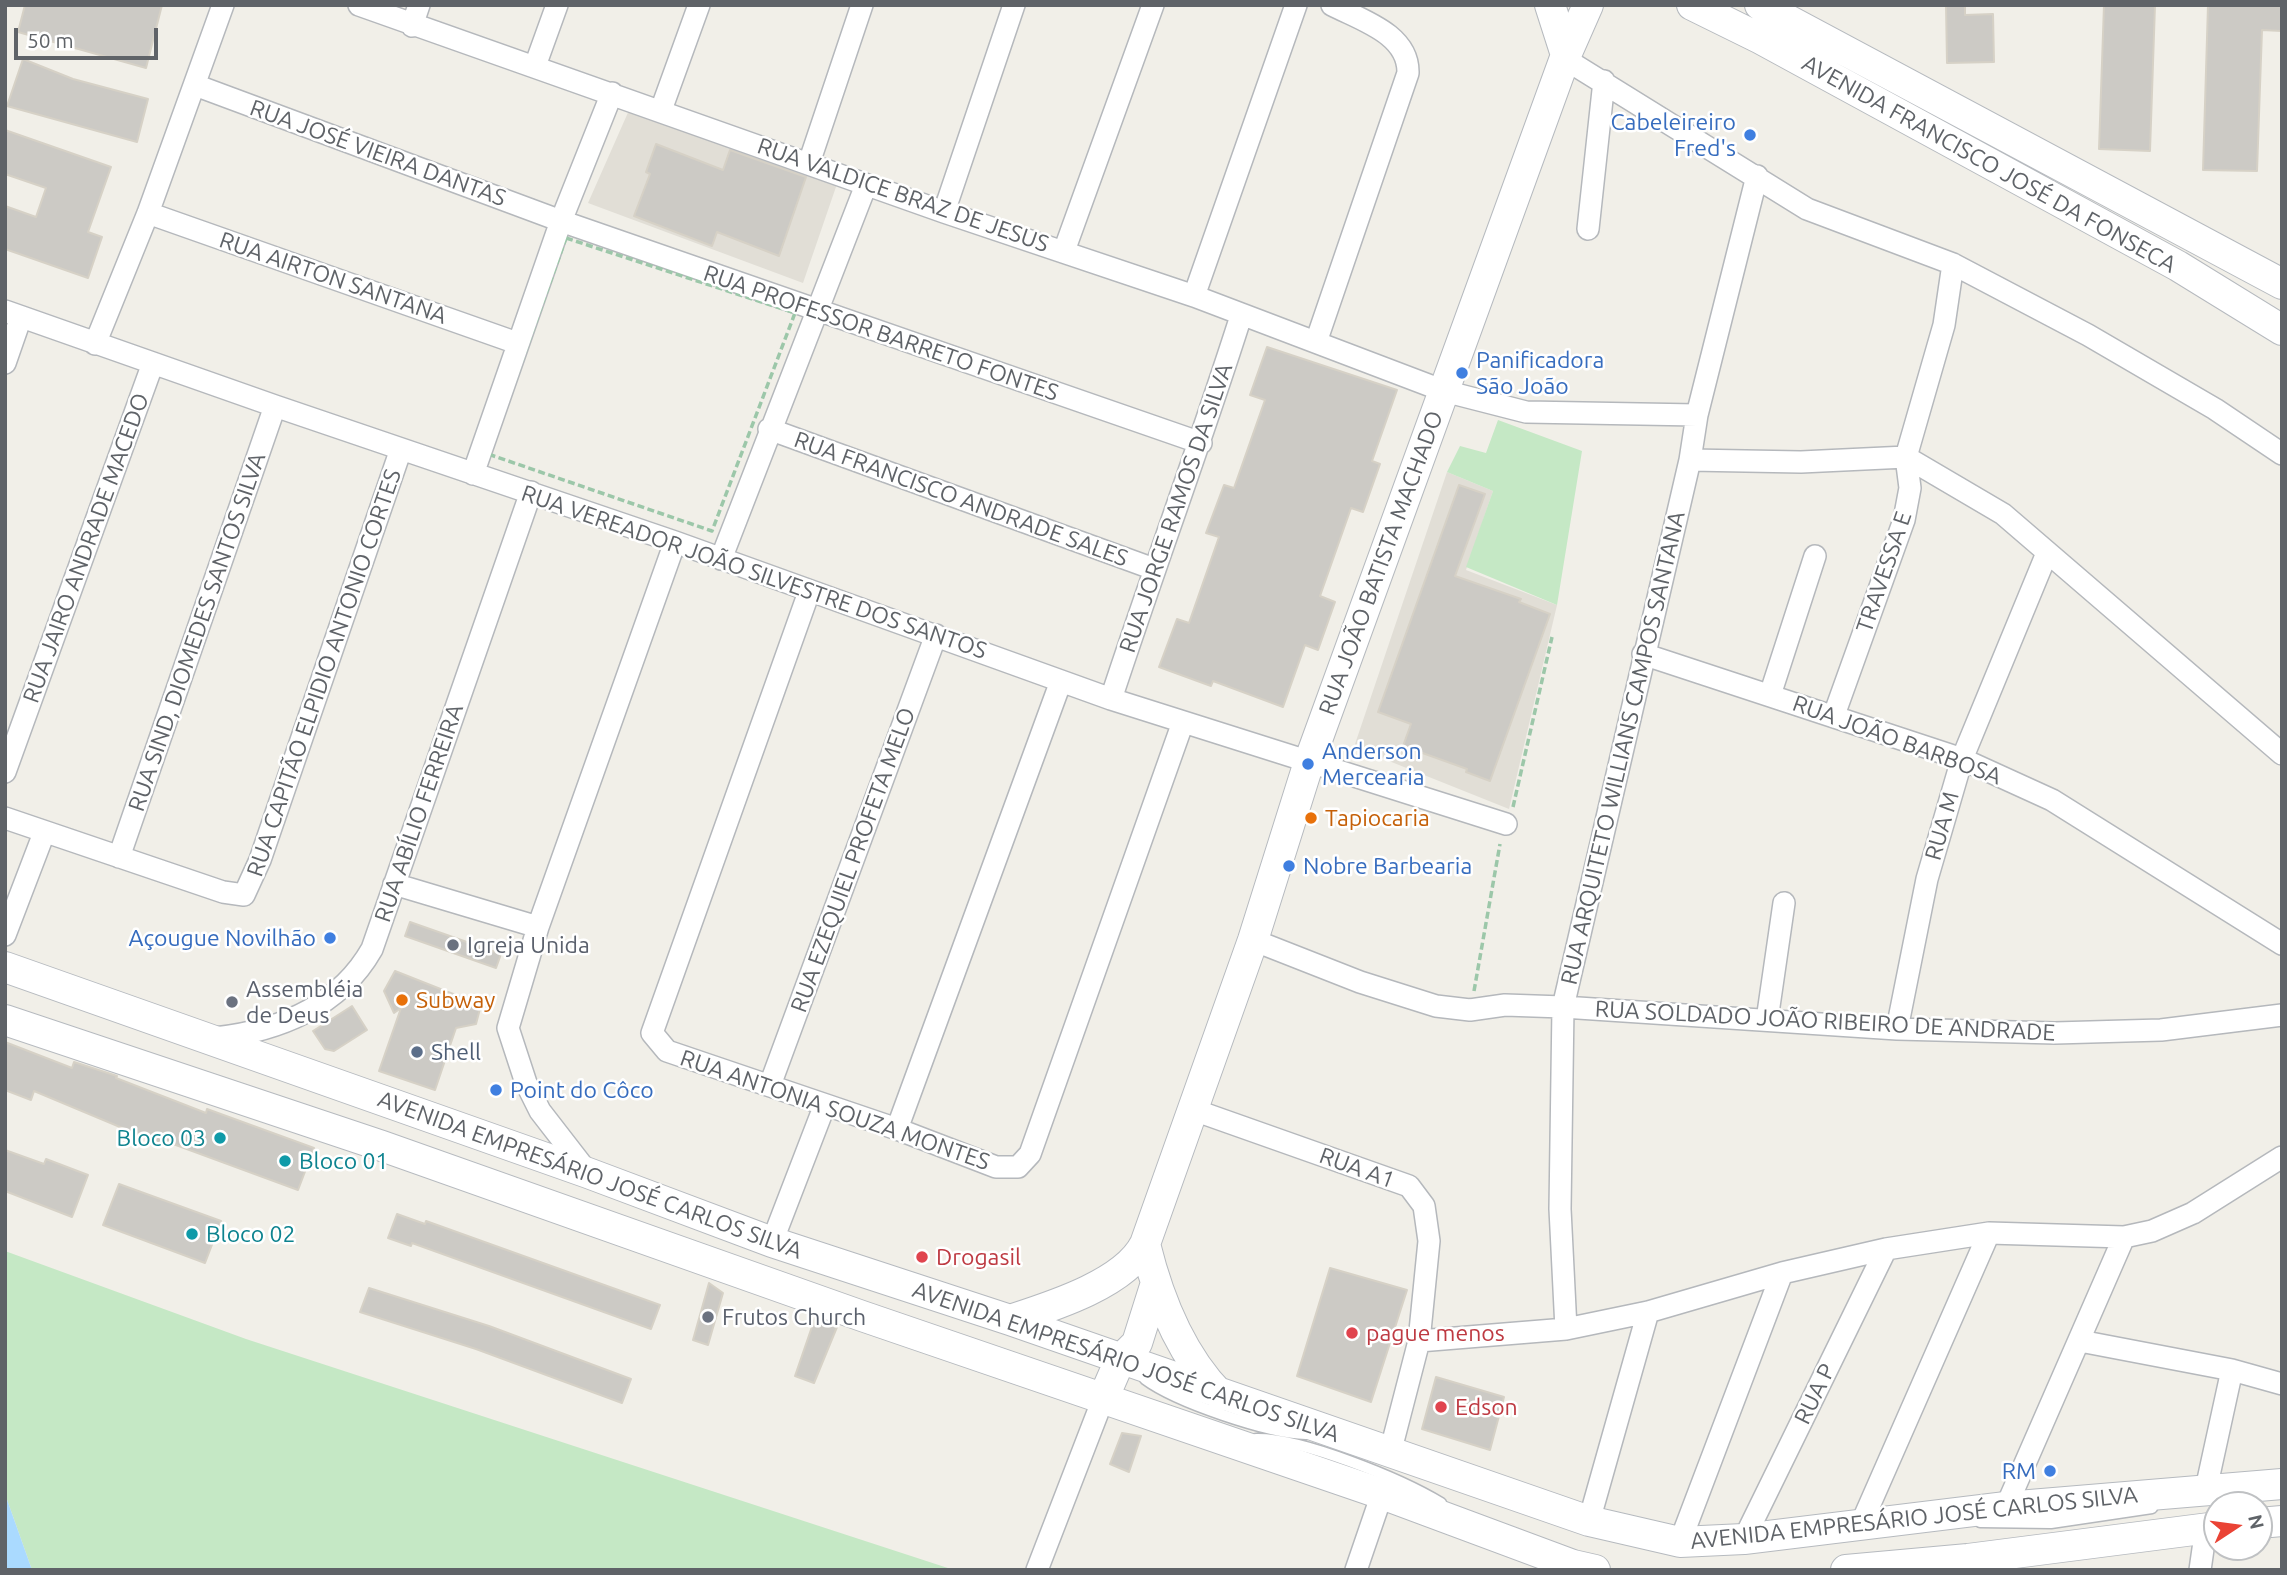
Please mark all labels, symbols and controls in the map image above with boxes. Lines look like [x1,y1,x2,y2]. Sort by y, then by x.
scale bar [18,14,161,58]
text: 50 m [27,28,74,52]
street label: AVENIDA FRANCISCO JOSÉ DA FONSECA [1797,49,2181,279]
street label: RUA JOSÉ VIEIRA DANTAS [246,94,510,212]
place label: Cabeleireiro Fred's [1610,108,1736,162]
marker: Cabeleireiro Fred's [1742,127,1758,143]
street label: RUA VALDICE BRAZ DE JESUS [754,132,1052,258]
street label: RUA AIRTON SANTANA [216,226,450,330]
street label: RUA PROFESSOR BARRETO FONTES [700,259,1062,407]
place label: Panificadora São João [1476,346,1604,400]
street label: RUA JORGE RAMOS DA SILVA [1113,360,1239,656]
marker: Panificadora São João [1454,365,1470,381]
street label: RUA JAIRO ANDRADE MACEDO [17,389,155,707]
street label: RUA JOÃO BATISTA MACHADO [1313,407,1449,719]
street label: RUA FRANCISCO ANDRADE SALES [790,426,1132,572]
street label: RUA SIND, DIOMEDES SANTOS SILVA [123,449,271,815]
street label: RUA CAPITÃO ELPIDIO ANTONIO CORTES [241,466,407,880]
street label: RUA VEREADOR JOÃO SILVESTRE DOS SANTOS [518,479,990,665]
street label: TRAVESSA E [1850,508,1918,636]
street label: RUA ARQUITETO WILLIANS CAMPOS SANTANA [1555,509,1691,987]
street label: RUA JOÃO BARBOSA [1789,689,2005,791]
street label: RUA ABÍLIO FERREIRA [369,700,469,926]
street label: RUA EZEQUIEL PROFETA MELO [785,704,921,1016]
place label: Anderson Mercearia [1322,737,1425,791]
marker: Anderson Mercearia [1300,756,1316,772]
street label: RUA M [1919,788,1965,864]
place label: Tapiocaria [1325,804,1430,832]
marker: Tapiocaria [1303,810,1319,826]
place label: Nobre Barbearia [1303,852,1472,880]
marker: Nobre Barbearia [1281,858,1297,874]
place label: Açougue Novilhão [128,924,316,952]
marker: Açougue Novilhão [322,930,338,946]
place label: Igreja Unida [467,931,590,959]
marker: Igreja Unida [445,937,461,953]
place label: Assembléia de Deus [246,975,363,1029]
place label: Subway [416,986,495,1014]
marker: Subway [394,992,410,1008]
marker: Assembléia de Deus [224,994,240,1010]
street label: RUA SOLDADO JOÃO RIBEIRO DE ANDRADE [1594,995,2056,1047]
place label: Shell [431,1038,481,1066]
marker: Shell [409,1044,425,1060]
street label: RUA ANTONIA SOUZA MONTES [677,1044,993,1176]
place label: Point do Côco [510,1076,654,1104]
marker: Point do Côco [488,1082,504,1098]
street label: AVENIDA EMPRESÁRIO JOSÉ CARLOS SILVA [374,1085,806,1265]
place label: Bloco 03 [117,1124,206,1152]
marker: Bloco 03 [212,1130,228,1146]
street label: RUA A1 [1316,1142,1398,1194]
place label: Bloco 01 [299,1147,388,1175]
marker: Bloco 01 [277,1153,293,1169]
place label: Bloco 02 [206,1220,295,1248]
marker: Bloco 02 [184,1226,200,1242]
place label: Drogasil [936,1243,1021,1271]
marker: Drogasil [914,1249,930,1265]
street label: AVENIDA EMPRESÁRIO JOSÉ CARLOS SILVA [909,1276,1343,1448]
place label: Frutos Church [722,1303,866,1331]
marker: Frutos Church [700,1309,716,1325]
place label: pague menos [1366,1319,1505,1347]
marker: pague menos [1344,1325,1360,1341]
street label: RUA P [1789,1359,1841,1429]
place label: Edson [1455,1393,1518,1421]
marker: Edson [1433,1399,1449,1415]
place label: RM [2002,1457,2036,1485]
marker: RM [2042,1463,2058,1479]
street label: AVENIDA EMPRESÁRIO JOSÉ CARLOS SILVA [1689,1481,2139,1555]
north arrow [2203,1491,2273,1561]
text: N [2244,1512,2269,1531]

